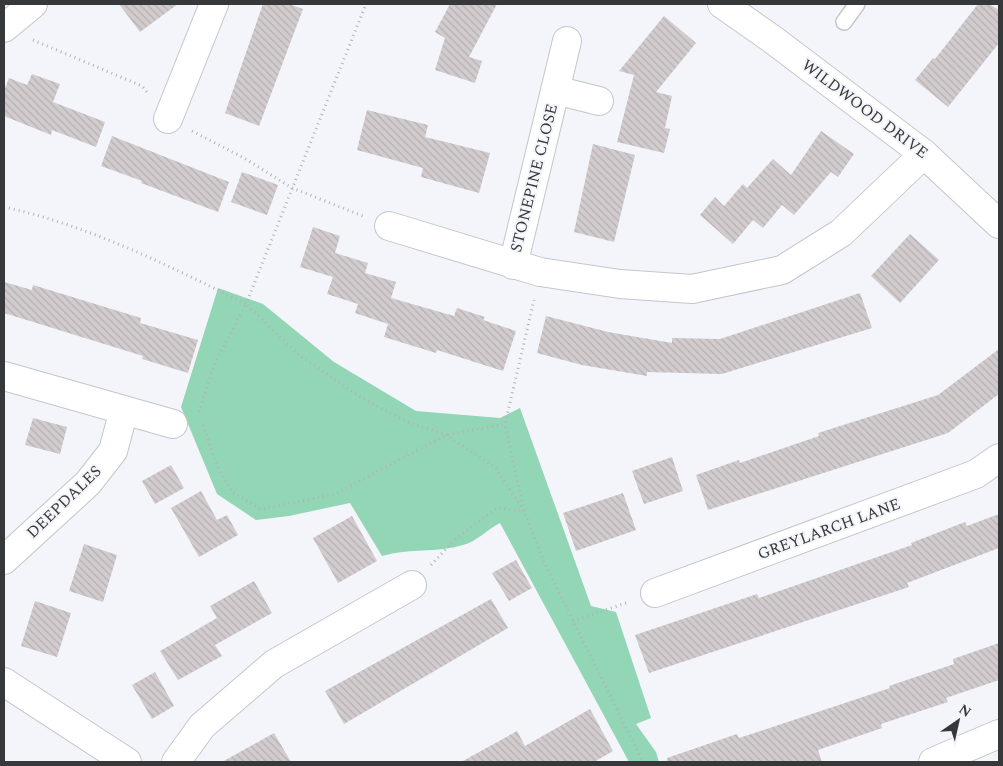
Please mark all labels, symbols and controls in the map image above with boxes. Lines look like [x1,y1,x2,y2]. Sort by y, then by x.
street label: WILDWOOD DRIVE [797,53,933,165]
street label: STONEPINE CLOSE [504,101,564,255]
street label: DEEPDALES [21,460,107,544]
street label: GREYLARCH LANE [754,492,904,566]
north arrow [933,696,983,746]
text: N [954,699,976,723]

